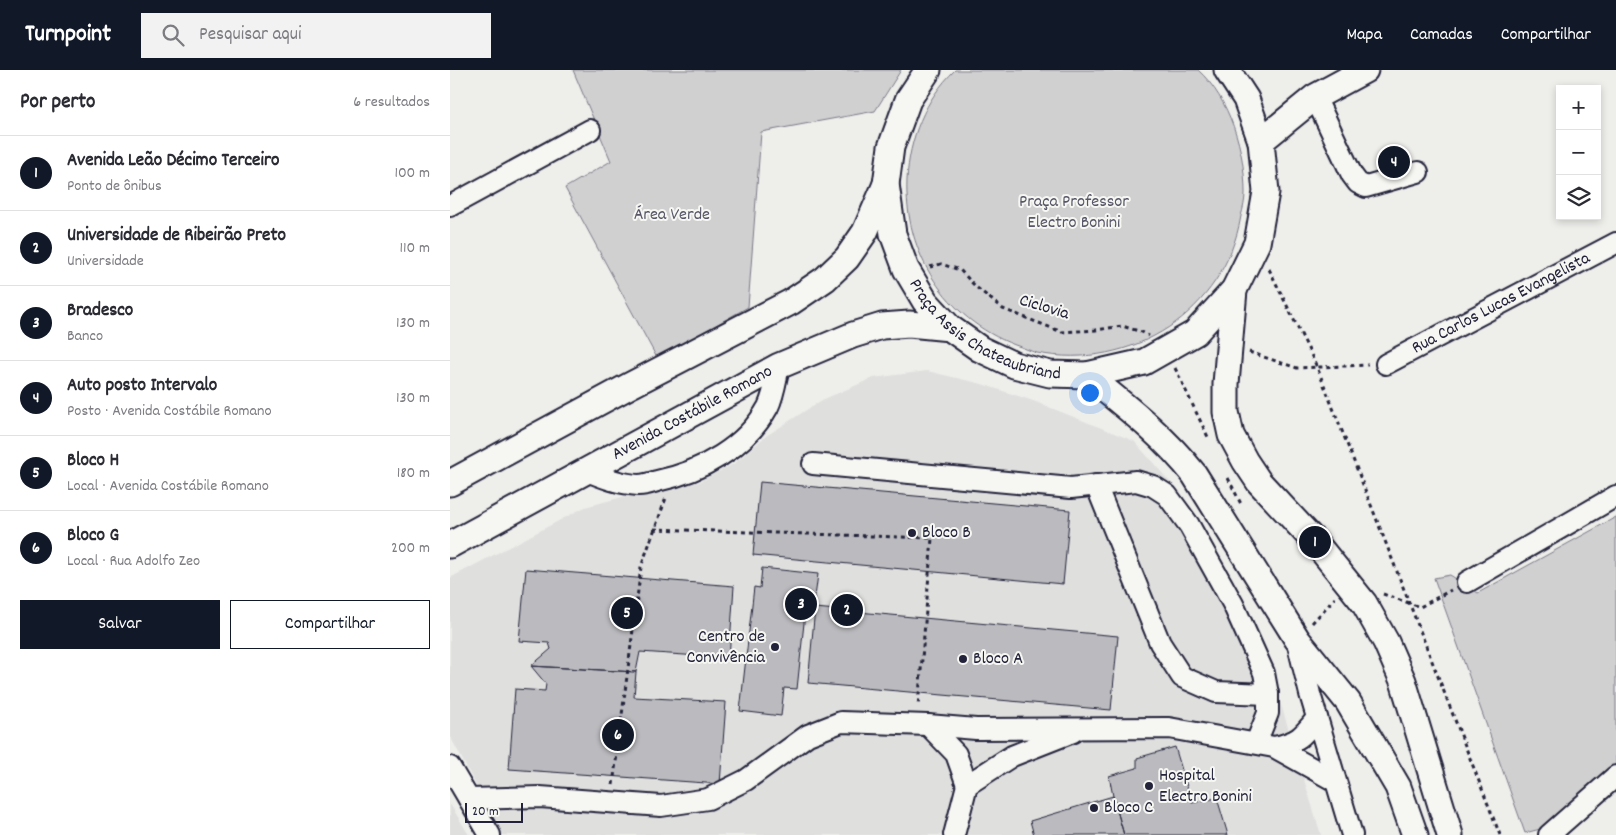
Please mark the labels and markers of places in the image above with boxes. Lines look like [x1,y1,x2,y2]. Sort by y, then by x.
pin: 4 [1378,143,1410,181]
place label: Bloco B [922,521,971,546]
pin: 1 [1299,523,1331,561]
marker: Bloco B [906,527,918,539]
pin: 3 [785,585,817,623]
pin: 2 [831,591,863,629]
pin: 5 [611,594,643,632]
place label: Centro de Convivência [686,625,766,671]
marker: Centro de Convivência [769,641,781,653]
place label: Bloco A [973,647,1023,672]
marker: Bloco A [957,653,969,665]
pin: 6 [602,716,634,754]
place label: Hospital Electro Bonini [1159,764,1252,810]
marker: Hospital Electro Bonini [1143,780,1155,792]
place label: Bloco C [1104,796,1153,821]
marker: Bloco C [1088,802,1100,814]

